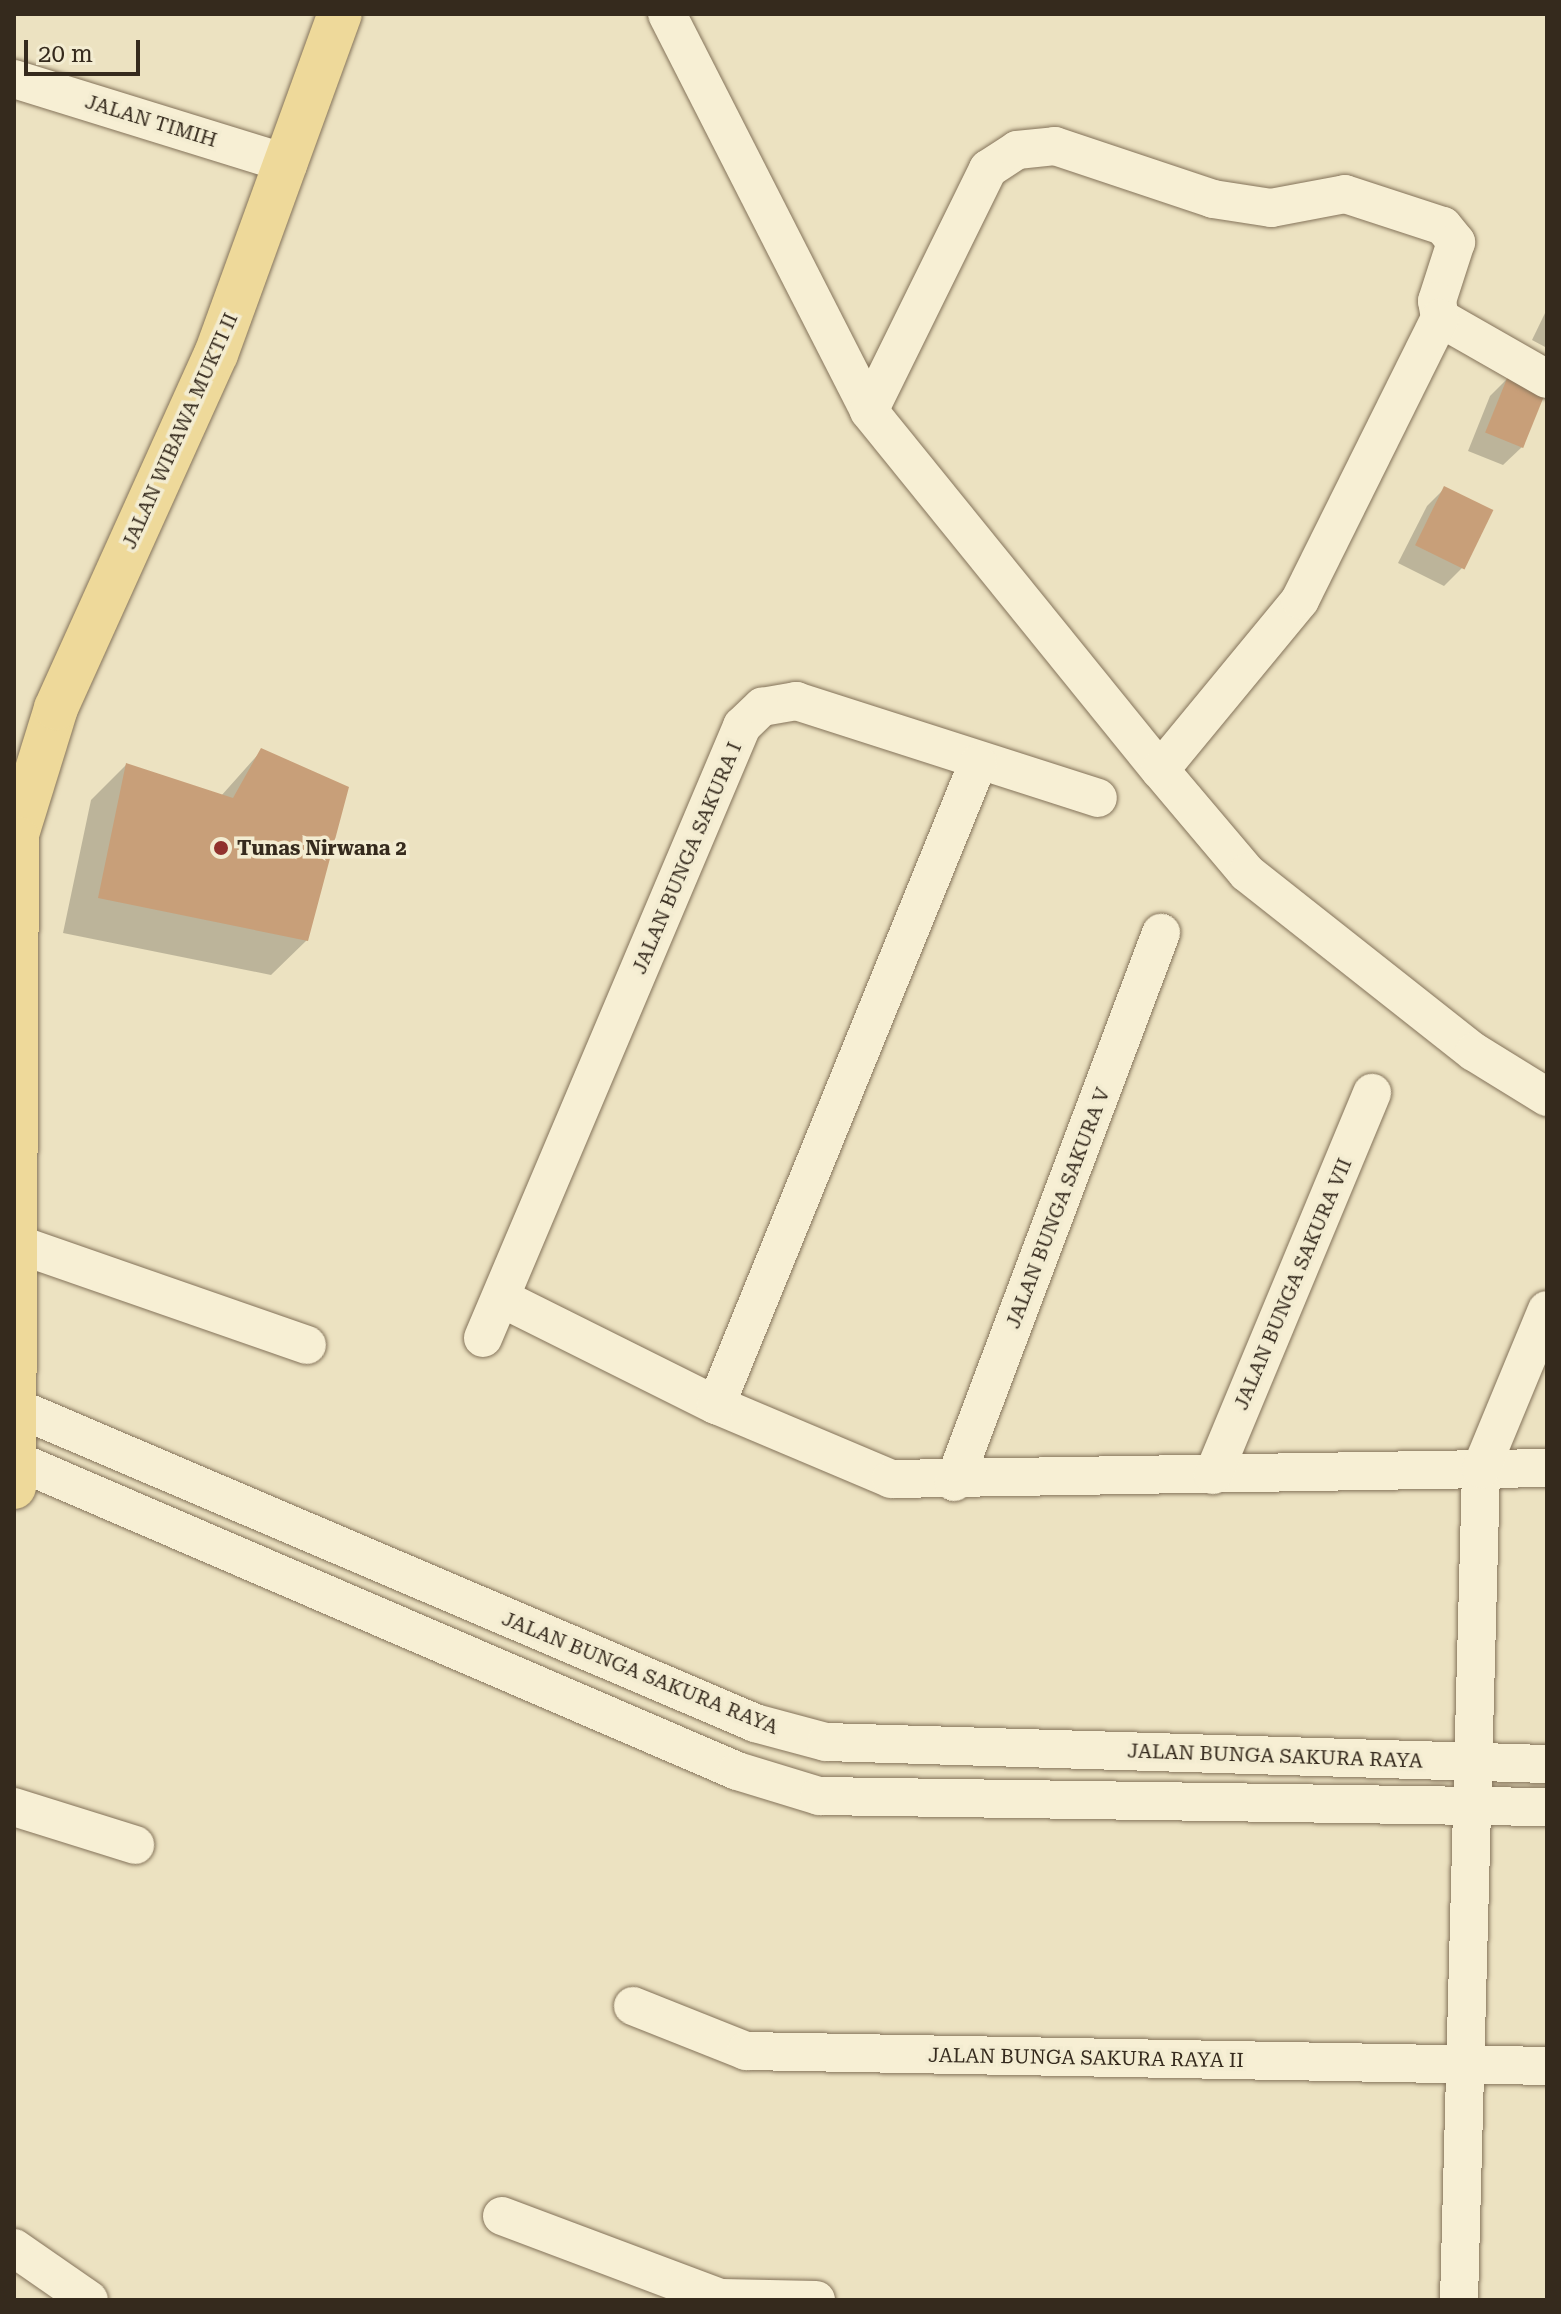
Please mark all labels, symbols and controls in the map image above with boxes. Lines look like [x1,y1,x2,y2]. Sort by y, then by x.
scale bar [28,24,144,74]
text: 20 m [38,40,93,68]
street label: JALAN TIMIH [82,90,220,152]
street label: JALAN WIBAWA MUKTI II [117,309,243,553]
street label: JALAN BUNGA SAKURA I [627,738,747,978]
place label: Tunas Nirwana 2 [237,836,407,860]
marker: Tunas Nirwana 2 [212,839,230,857]
street label: JALAN BUNGA SAKURA V [1001,1084,1115,1332]
street label: JALAN BUNGA SAKURA VII [1229,1155,1357,1413]
street label: JALAN BUNGA SAKURA RAYA [498,1607,782,1739]
street label: JALAN BUNGA SAKURA RAYA [1127,1739,1423,1773]
street label: JALAN BUNGA SAKURA RAYA II [928,2043,1244,2073]

